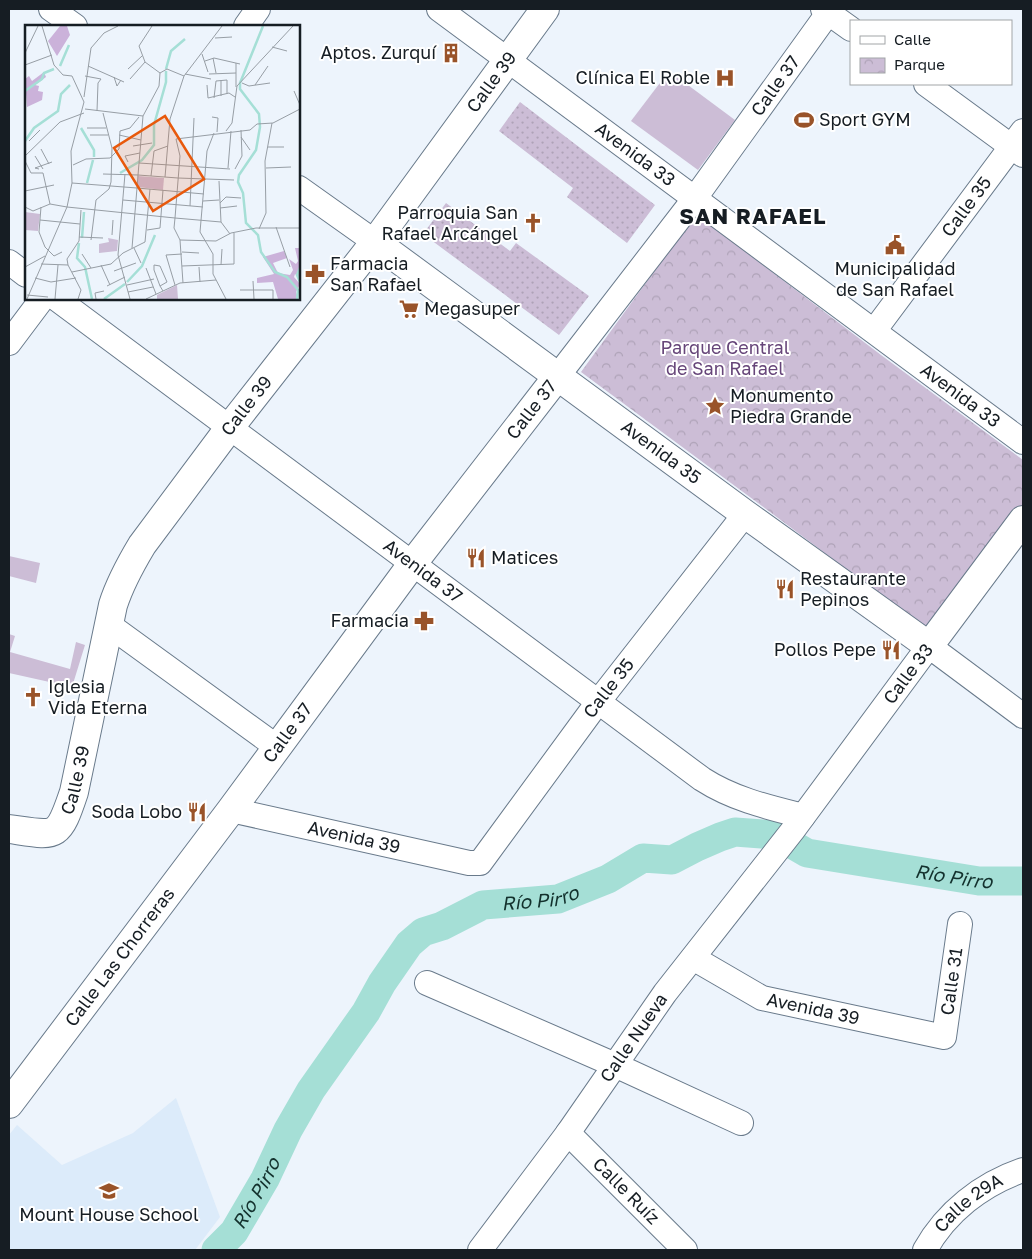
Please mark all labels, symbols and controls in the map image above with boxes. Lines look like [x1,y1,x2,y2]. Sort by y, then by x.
legend [850,20,1012,85]
inset map [25,25,300,300]
text: Calle [894,30,931,48]
place label: Aptos. Zurquí [320,41,437,63]
building icon: Aptos. Zurquí [440,42,462,64]
street label: Calle 39 [461,47,520,116]
street label: Calle 37 [746,51,804,120]
text: Parque [894,55,945,73]
place label: Clínica El Roble [576,66,710,88]
hospital icon: Clínica El Roble [714,67,736,89]
place label: Sport GYM [819,108,911,130]
sports icon: Sport GYM [793,109,815,131]
street label: Avenida 33 [591,117,680,190]
street label: Calle 35 [936,172,995,241]
place label: Parroquia San Rafael Arcángel [381,201,518,244]
district label: SAN RAFAEL [679,202,827,229]
church icon: Parroquia San Rafael Arcángel [522,212,544,234]
public building icon: Municipalidad de San Rafael [884,234,906,256]
place label: Farmacia San Rafael [330,252,422,295]
place label: Municipalidad de San Rafael [834,257,956,300]
pharmacy icon: Farmacia San Rafael [304,263,326,285]
place label: Megasuper [424,297,520,319]
supermarket icon: Megasuper [398,298,420,320]
park label: Parque Central de San Rafael [660,336,790,379]
street label: Avenida 33 [917,358,1005,432]
street label: Calle 39 [215,371,276,440]
street label: Calle 37 [501,375,561,443]
place label: Monumento Piedra Grande [730,384,852,427]
place icon: Monumento Piedra Grande [704,395,726,417]
street label: Avenida 35 [617,415,706,488]
street label: Avenida 37 [380,534,467,607]
place label: Matices [491,546,558,568]
restaurant icon: Matices [465,547,487,569]
place label: Restaurante Pepinos [800,567,906,610]
restaurant icon: Restaurante Pepinos [774,578,796,600]
place label: Farmacia [331,609,409,631]
pharmacy icon: Farmacia [413,610,435,632]
place label: Pollos Pepe [774,638,876,660]
street label: Calle 33 [878,639,937,708]
restaurant icon: Pollos Pepe [880,639,902,661]
street label: Calle 35 [578,653,638,722]
place label: Iglesia Vida Eterna [48,675,148,718]
church icon: Iglesia Vida Eterna [22,686,44,708]
street label: Calle 37 [258,698,316,767]
street label: Calle 39 [55,744,93,817]
place label: Soda Lobo [91,800,182,822]
restaurant icon: Soda Lobo [186,801,208,823]
street label: Avenida 39 [306,815,403,857]
water label: Río Pirro [913,859,994,893]
water label: Río Pirro [501,879,583,914]
street label: Calle Las Chorreras [60,883,179,1030]
street label: Calle 31 [935,946,967,1017]
street label: Avenida 39 [765,987,862,1029]
street label: Calle Nueva [595,989,671,1086]
street label: Calle Ruíz [589,1152,665,1228]
water label: Río Pirro [226,1153,285,1233]
street label: Calle 29A [929,1168,1006,1236]
school or university icon: Mount House School [98,1180,120,1202]
place label: Mount House School [19,1203,199,1225]

